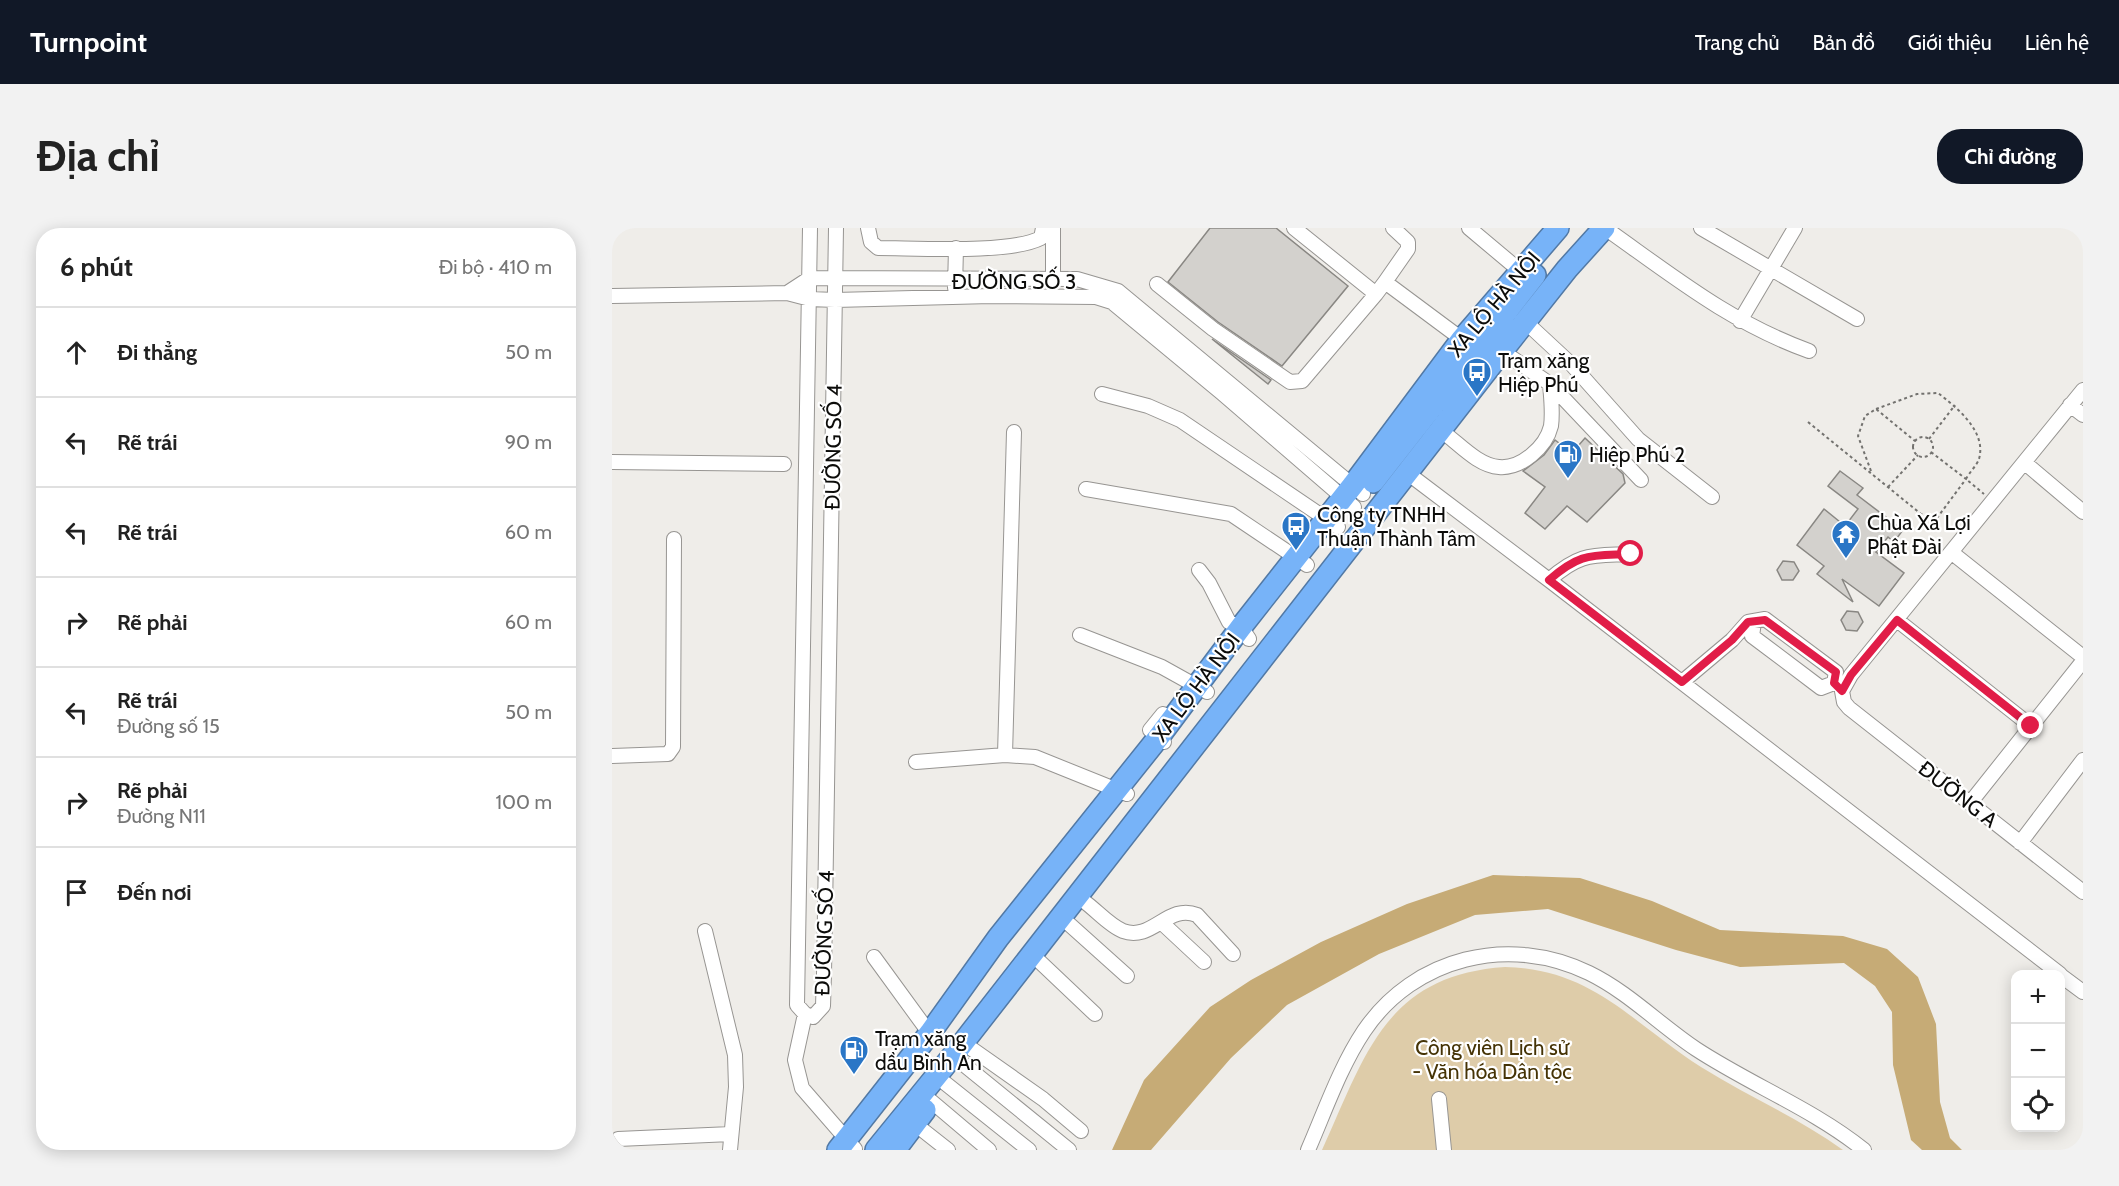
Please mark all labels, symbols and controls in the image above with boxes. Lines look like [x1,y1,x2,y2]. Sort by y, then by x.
text: Turnpoint [30,25,147,59]
text: Trang chủ [1695,30,1780,55]
text: Bản đồ [1813,30,1875,55]
text: Giới thiệu [1908,30,1992,55]
text: Liên hệ [2025,30,2089,55]
button: Chỉ đường [1937,129,2083,184]
text: Địa chỉ [36,130,159,182]
street label: XA LỘ HÀ NỘI [1442,246,1545,362]
text: 6 phút [60,251,133,283]
text: Đi bộ · 410 m [439,255,552,279]
street label: ĐƯỜNG SỐ 3 [952,266,1076,294]
icon: ahead [60,336,93,369]
text: Đi thẳng [117,339,197,366]
text: 50 m [505,340,552,364]
place label: Trạm xăng Hiệp Phú [1498,348,1590,397]
bus stop icon: Trạm xăng Hiệp Phú [1461,356,1493,398]
street label: ĐƯỜNG SỐ 4 [816,384,847,510]
icon: left [60,426,93,459]
text: Rẽ trái [117,429,178,456]
text: 90 m [505,430,552,454]
fuel station icon: Hiệp Phú 2 [1552,438,1584,480]
place label: Hiệp Phú 2 [1589,442,1685,467]
place label: Công ty TNHH Thuận Thành Tâm [1317,502,1476,551]
bus stop icon: Công ty TNHH Thuận Thành Tâm [1280,510,1312,552]
place label: Chùa Xá Lợi Phật Đài [1867,510,1971,559]
icon: left [60,516,93,549]
temple icon: Chùa Xá Lợi Phật Đài [1830,518,1862,560]
text: Rẽ trái [117,519,178,546]
text: 60 m [505,520,552,544]
route start [1617,540,1643,566]
icon: right [60,606,93,639]
text: Rẽ phải [117,609,188,636]
text: 60 m [505,610,552,634]
street label: XA LỘ HÀ NỘI [1146,627,1245,746]
text: Rẽ trái [117,687,178,714]
icon: left [60,696,93,729]
text: 50 m [505,700,552,724]
route end [2017,712,2043,738]
text: Đường số 15 [117,714,220,738]
street label: ĐƯỜNG A [1914,755,2003,833]
text: Rẽ phải [117,777,188,804]
icon: right [60,786,93,819]
text: 100 m [496,790,552,814]
text: Đường N11 [117,804,206,828]
street label: ĐƯỜNG SỐ 4 [806,870,839,996]
icon: arrive [60,876,93,909]
text: Đến nơi [117,879,191,906]
map controls [2011,970,2065,1132]
button: + [2011,970,2065,1024]
button: − [2011,1024,2065,1078]
place label: Trạm xăng dầu Bình An [875,1026,982,1075]
fuel station icon: Trạm xăng dầu Bình An [838,1034,870,1076]
park label: Công viên Lịch sử - Văn hóa Dân tộc [1412,1035,1572,1084]
button: locate [2011,1078,2065,1132]

